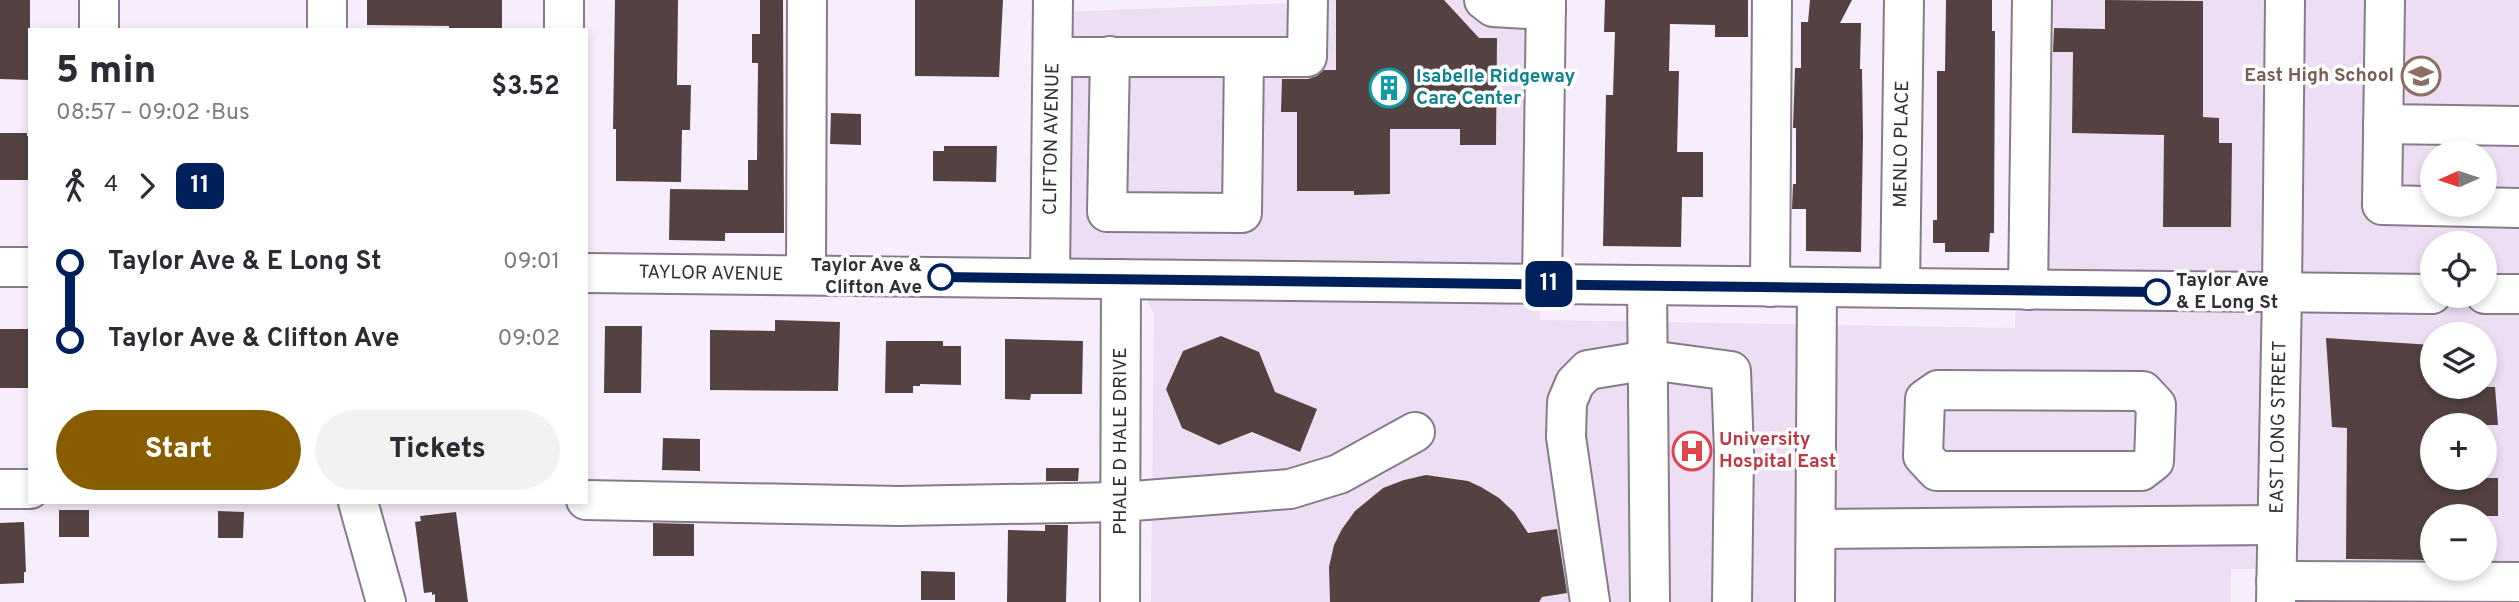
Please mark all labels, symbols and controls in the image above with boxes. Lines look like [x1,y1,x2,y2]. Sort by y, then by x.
text: 5 min [56,48,156,97]
school or university icon: East High School [2400,55,2442,97]
street label: CLIFTON AVENUE [1039,63,1065,215]
place label: East High School [2244,64,2394,88]
place label: Isabelle Ridgeway Care Center [1416,65,1576,111]
building icon: Isabelle Ridgeway Care Center [1368,67,1410,109]
text: $3.52 [491,71,560,104]
street label: MENLO PLACE [1889,80,1915,208]
text: 08:57 – 09:02 · Bus [56,99,250,128]
north arrow [2420,140,2497,217]
map controls [2420,140,2497,581]
icon: walk [56,167,94,205]
icon: forward [128,167,166,205]
text: 4 [104,171,118,200]
text: 11 [190,171,210,201]
button: locate [2420,231,2497,308]
text: Taylor Ave & E Long St [108,246,382,279]
text: 09:01 [503,248,560,277]
place label: Taylor Ave & Clifton Ave [811,254,922,300]
street label: TAYLOR AVENUE [638,261,784,287]
line badge: 11 [1518,261,1580,307]
marker: Taylor Ave & Clifton Ave [928,264,954,290]
text: 11 [1539,269,1559,299]
place label: Taylor Ave & E Long St [2176,269,2278,315]
marker: Taylor Ave & E Long St [2144,279,2170,305]
button: layers [2420,322,2497,399]
text: Taylor Ave & Clifton Ave [108,323,399,356]
text: 09:02 [497,325,560,354]
street label: EAST LONG STREET [2265,340,2293,514]
street label: PHALE D HALE DRIVE [1109,347,1133,535]
button: Start [56,410,301,490]
button: Tickets [315,410,560,490]
button: + [2420,413,2497,490]
place label: University Hospital East [1719,428,1836,474]
hospital icon: University Hospital East [1671,430,1713,472]
button: − [2420,504,2497,581]

